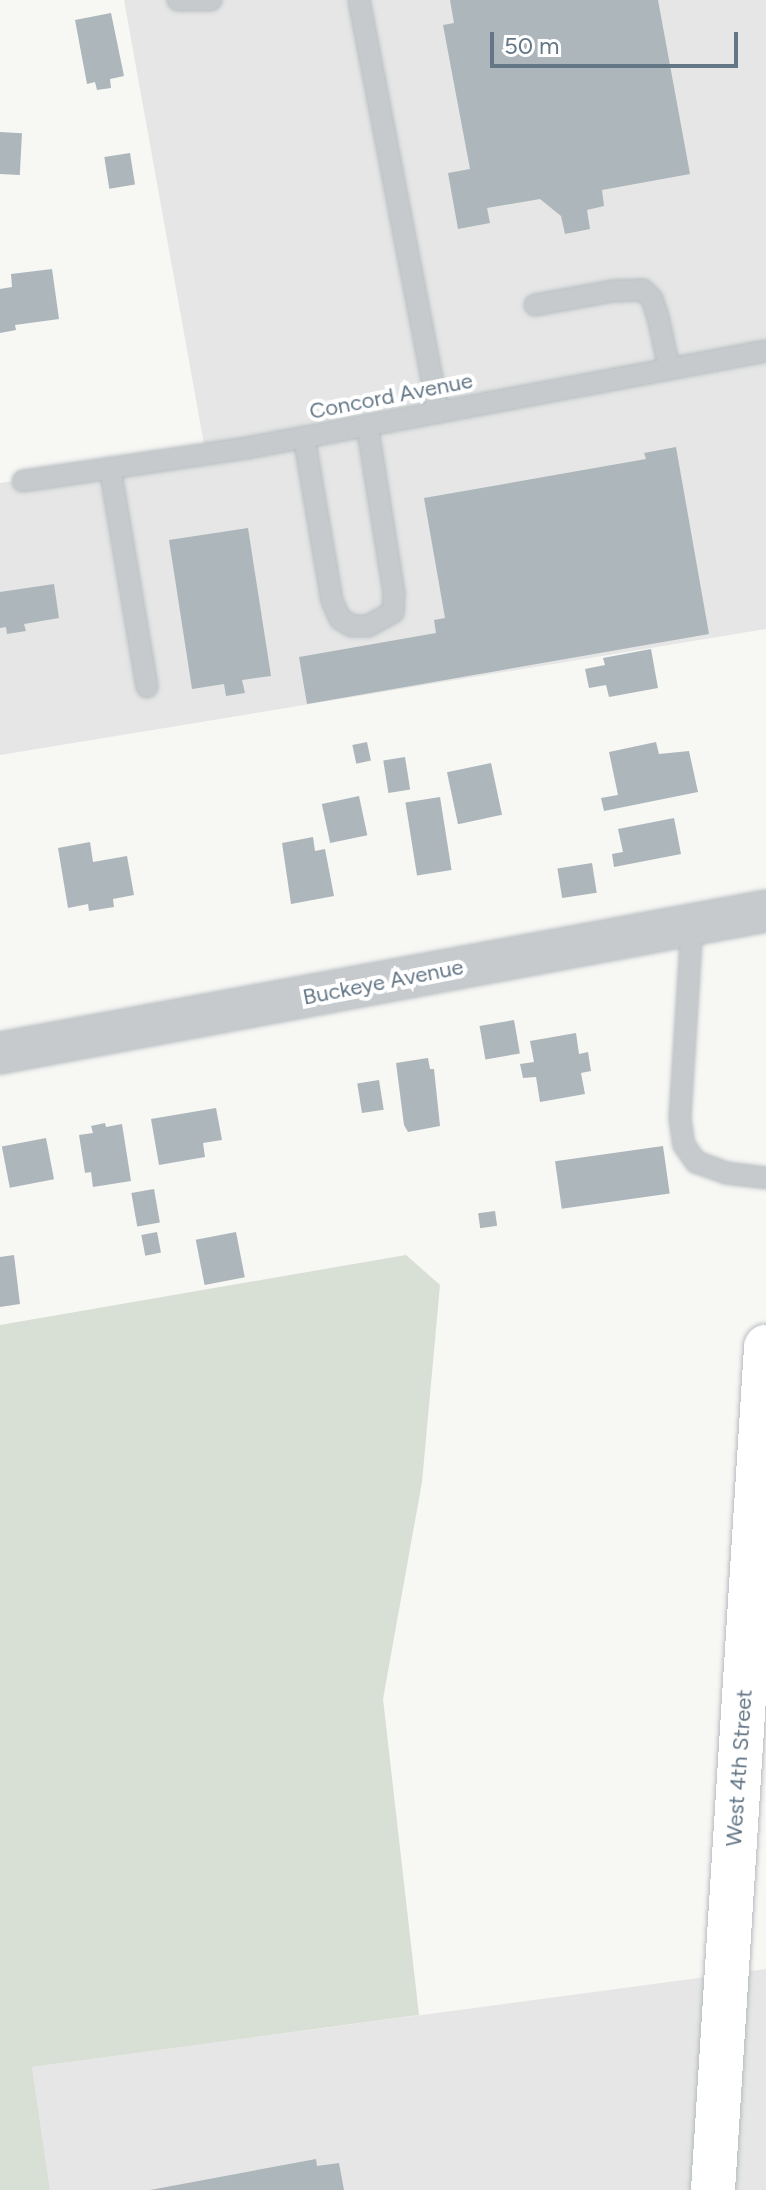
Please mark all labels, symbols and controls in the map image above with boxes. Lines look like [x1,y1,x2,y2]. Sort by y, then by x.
scale bar [494,16,742,66]
text: 50 m [504,31,560,60]
street label: Concord Avenue [307,367,475,425]
street label: Buckeye Avenue [301,953,465,1011]
street label: West 4th Street [720,1689,758,1847]

